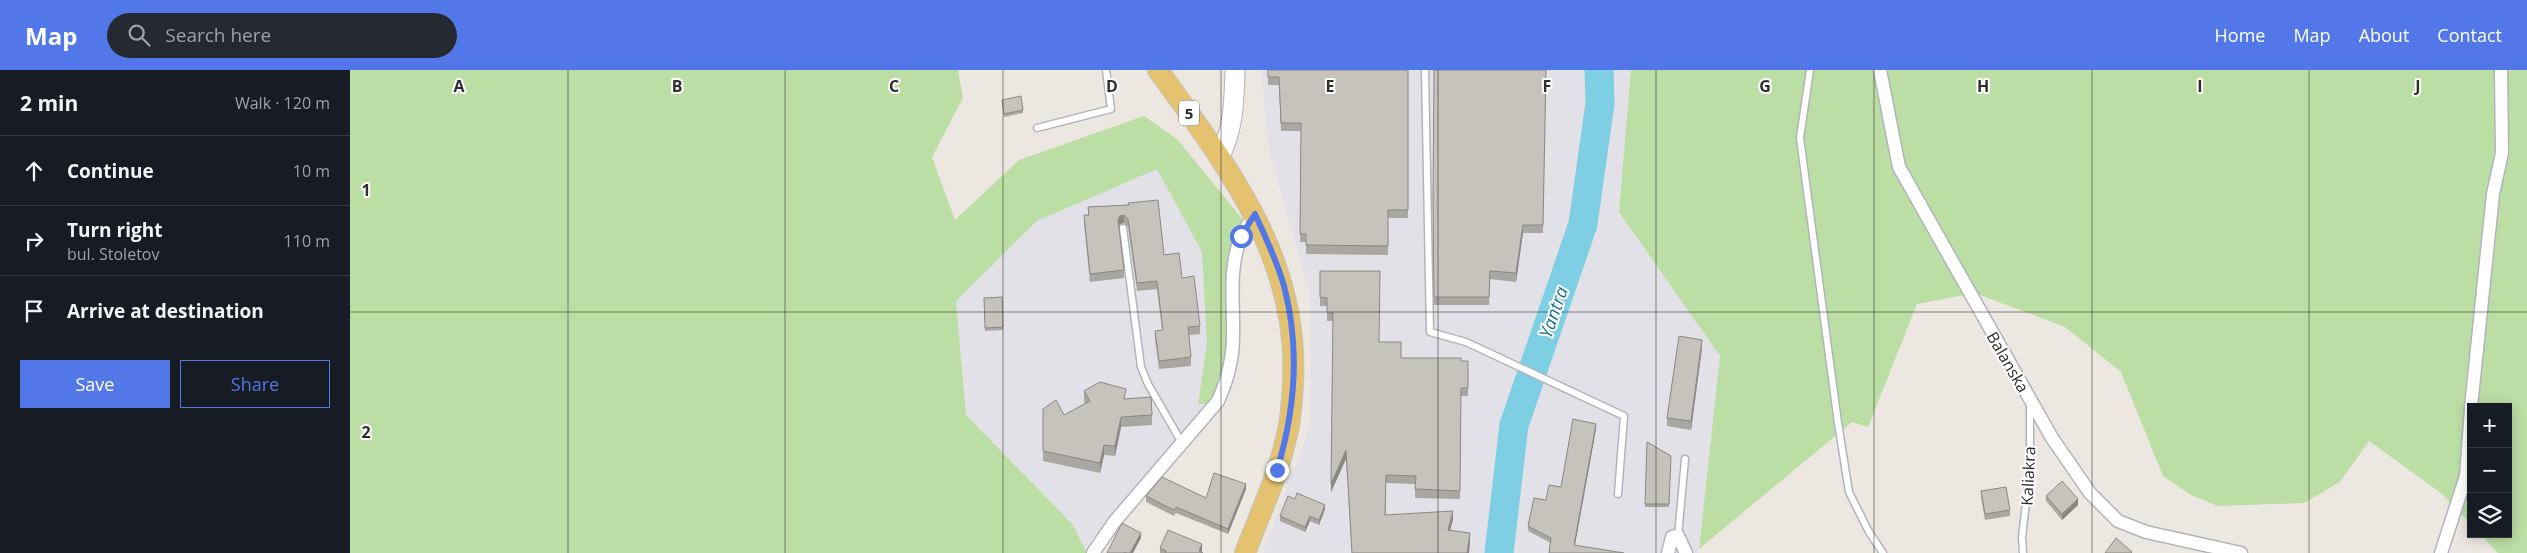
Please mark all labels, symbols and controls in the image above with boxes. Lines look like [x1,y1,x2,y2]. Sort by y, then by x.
search box [107,13,457,58]
text: Map [25,19,77,52]
icon: search [125,21,153,49]
text: Search here [165,22,271,48]
text: Home [2215,23,2265,47]
text: Map [2293,23,2331,47]
text: About [2359,23,2409,47]
text: Contact [2437,23,2502,47]
text: A [453,75,465,97]
text: B [672,75,682,97]
text: C [889,75,899,97]
text: D [1106,75,1118,97]
text: E [1326,75,1335,97]
text: F [1543,75,1551,97]
text: G [1759,75,1771,97]
text: H [1977,75,1989,97]
text: I [2197,75,2203,97]
text: J [2413,75,2421,97]
text: 2 min [20,89,78,117]
text: Walk · 120 m [235,92,330,114]
road number: 5 [1179,100,1199,126]
icon: ahead [20,157,48,185]
text: Continue [67,158,154,184]
text: 10 m [293,160,330,182]
text: 1 [361,179,371,201]
text: Turn right [67,217,162,243]
route start [1230,225,1253,248]
icon: right [20,227,48,255]
text: 110 m [284,230,330,252]
text: bul. Stoletov [67,243,159,265]
water label: Yantra [1533,283,1573,341]
icon: arrive [20,297,48,325]
text: Arrive at destination [67,298,264,324]
street label: Balanska [1982,328,2034,396]
button: Save [20,360,170,408]
button: Share [180,360,330,408]
map controls [2467,403,2512,538]
button: + [2467,403,2512,448]
text: 2 [361,421,371,443]
street label: Kaliakra [2015,446,2041,506]
button: − [2467,448,2512,493]
route end [1266,459,1289,482]
button: layers [2467,493,2512,538]

